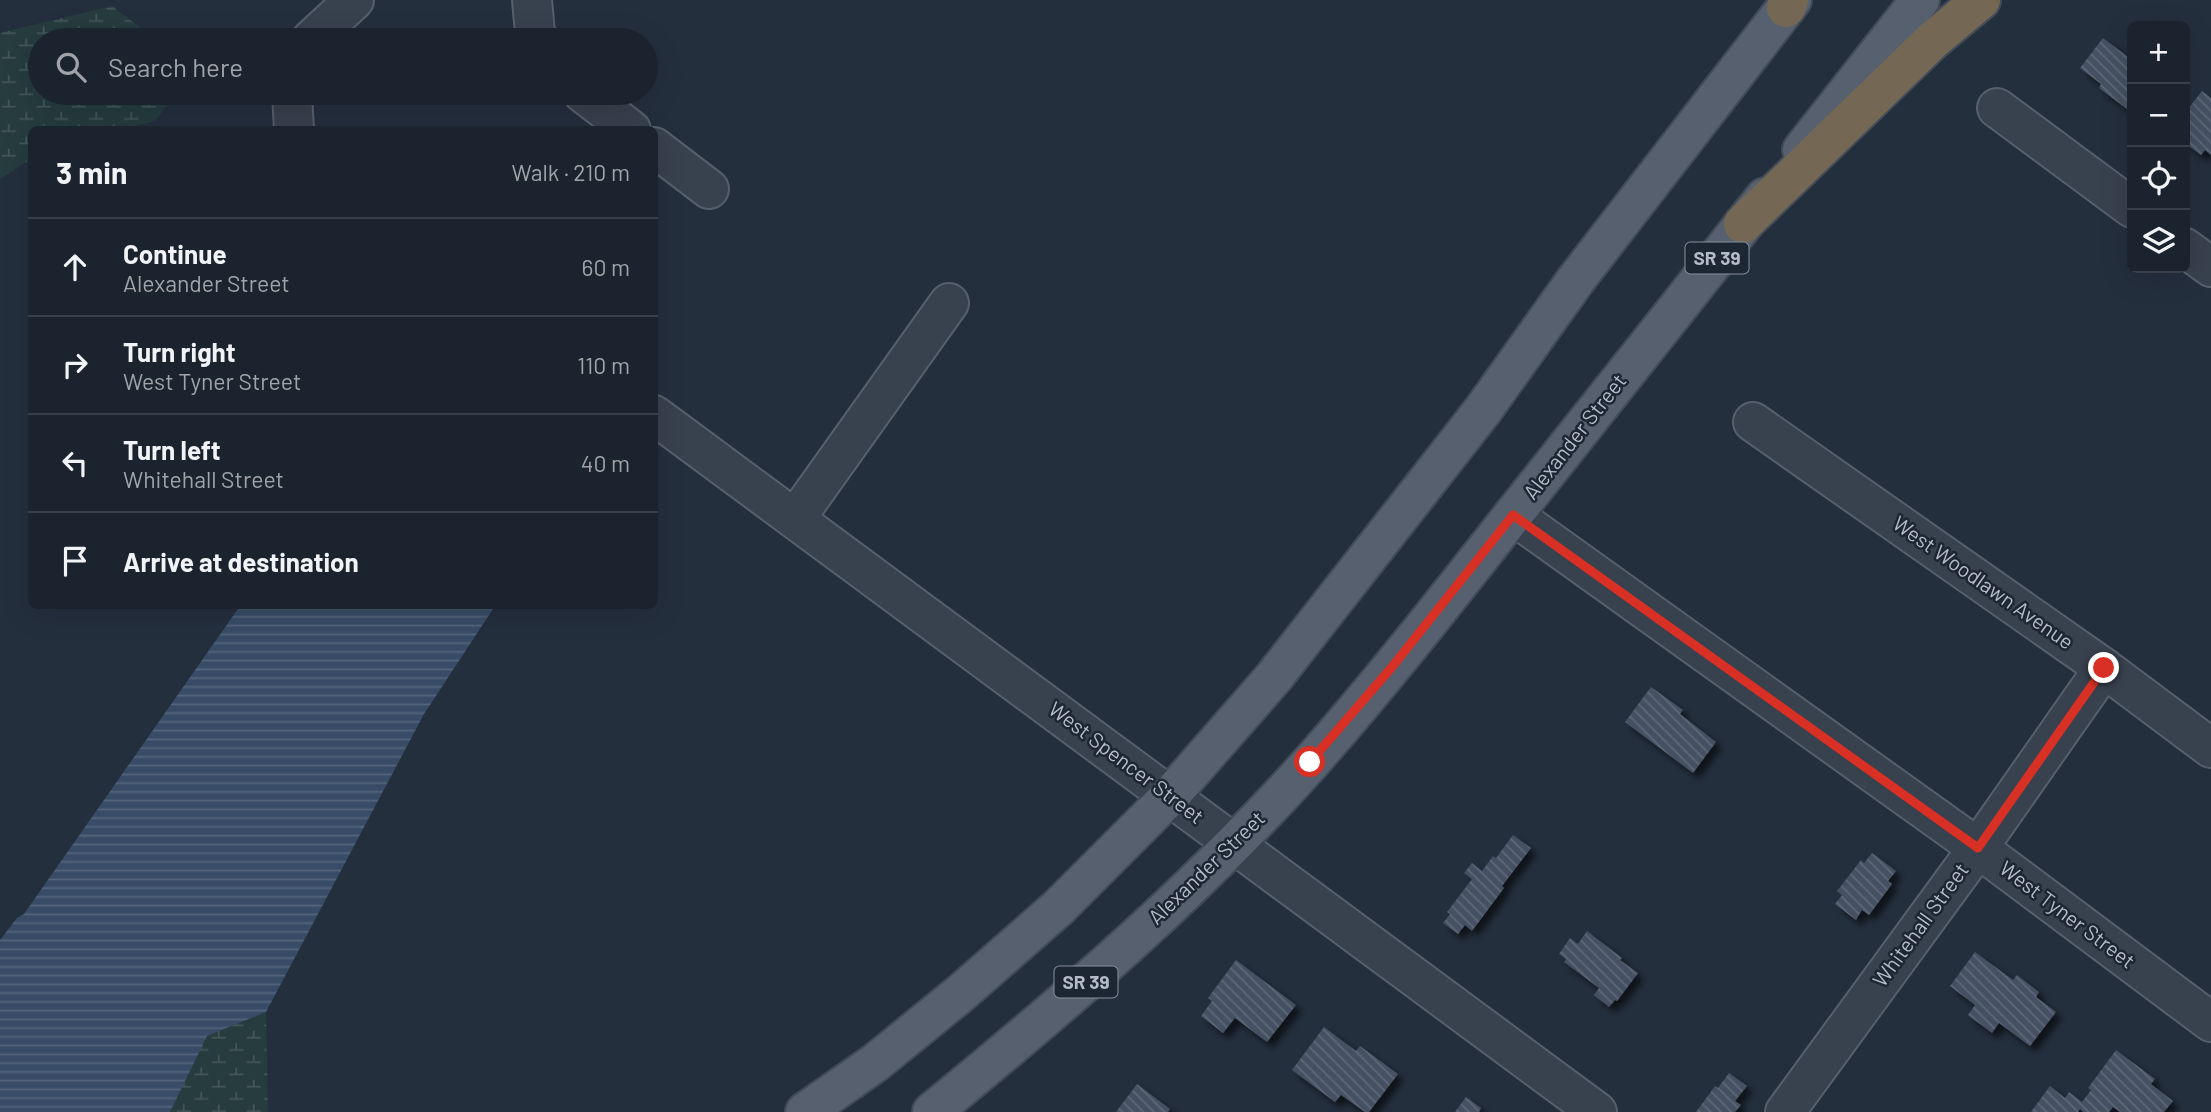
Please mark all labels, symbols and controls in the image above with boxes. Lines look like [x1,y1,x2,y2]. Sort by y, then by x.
map controls [2127,21,2190,273]
button: + [2127,21,2190,84]
search box [28,28,658,105]
icon: search [52,48,90,86]
text: Search here [108,51,243,82]
button: − [2127,84,2190,147]
button: locate [2127,147,2190,210]
text: 3 min [56,154,127,190]
text: Walk · 210 m [512,158,630,186]
button: layers [2127,210,2190,273]
text: Continue [123,238,227,269]
road number: SR 39 [1686,242,1748,274]
icon: ahead [56,248,94,286]
text: 60 m [582,253,630,281]
text: Alexander Street [123,269,290,297]
text: Turn right [123,336,236,367]
icon: right [56,346,94,384]
text: 110 m [577,351,630,379]
text: West Tyner Street [123,367,301,395]
street label: Alexander Street [1517,368,1631,504]
text: Turn left [123,434,221,465]
icon: left [56,444,94,482]
text: 40 m [581,449,630,477]
text: Whitehall Street [123,465,284,493]
street label: West Woodlawn Avenue [1889,510,2079,654]
icon: arrive [56,542,94,580]
text: Arrive at destination [123,546,359,577]
route end [2088,652,2119,683]
street label: West Spencer Street [1044,695,1209,828]
route start [1294,746,1325,777]
street label: Alexander Street [1143,805,1269,929]
street label: West Tyner Street [1995,855,2140,973]
street label: Whitehall Street [1867,857,1973,991]
road number: SR 39 [1054,966,1118,998]

